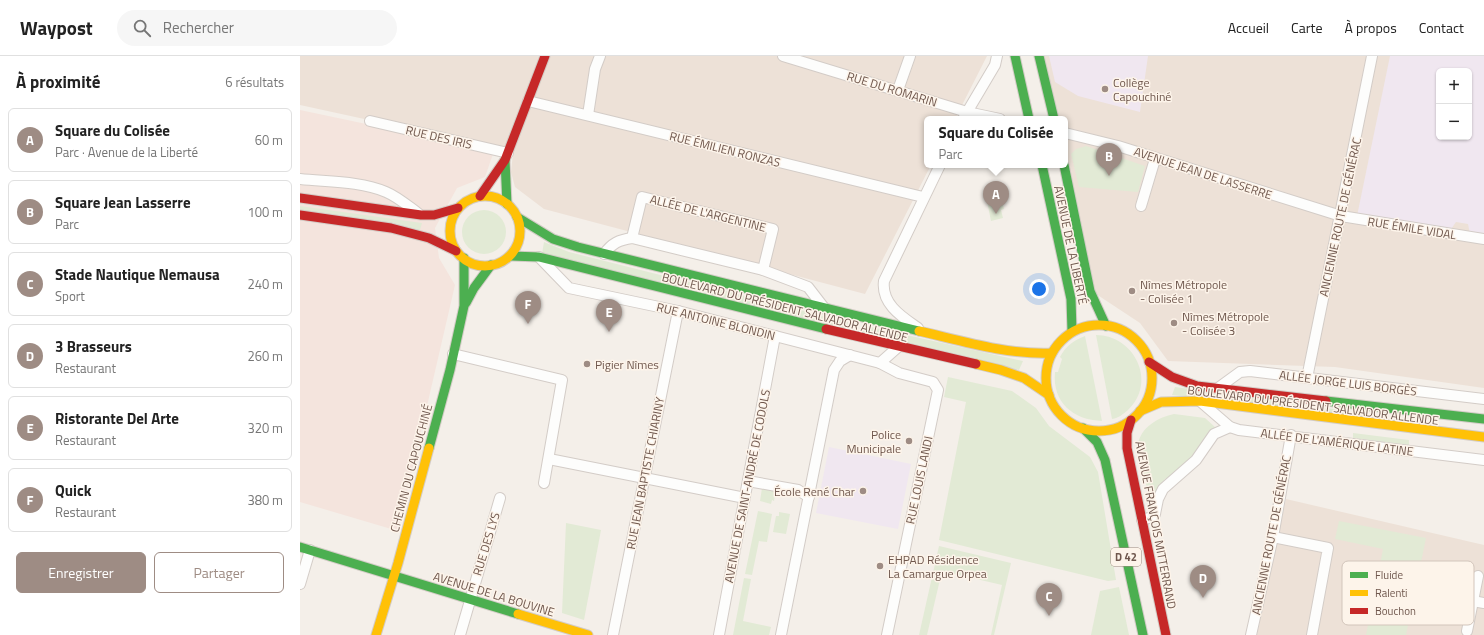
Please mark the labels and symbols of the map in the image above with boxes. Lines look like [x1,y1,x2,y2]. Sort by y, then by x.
street label: RUE DU ROMARIN [845,66,939,112]
place label: Collège Capouchiné [1113,73,1171,106]
marker: Collège Capouchiné [1100,84,1110,94]
street label: RUE DES IRIS [404,120,474,154]
street label: RUE ÉMILIEN RONZAS [668,126,782,172]
street label: ANCIENNE ROUTE DE GÉNÉRAC [1314,135,1366,298]
street label: AVENUE JEAN DE LASSERRE [1131,142,1275,204]
pin: B [1096,143,1122,176]
pin: A [983,181,1009,214]
street label: AVENUE DE LA LIBERTÉ [1049,184,1093,307]
street label: ALLÉE DE L'ARGENTINE [648,189,768,237]
street label: RUE ÉMILE VIDAL [1366,212,1458,244]
street label: BOULEVARD DU PRÉSIDENT SALVADOR ALLENDE [660,267,910,347]
place label: Nîmes Métropole - Colisée 1 [1140,275,1227,308]
your location [1029,279,1049,299]
marker: Nîmes Métropole - Colisée 1 [1127,286,1137,296]
pin: F [515,291,541,324]
street label: RUE ANTOINE BLONDIN [655,297,777,345]
pin: E [596,299,622,332]
place label: Nîmes Métropole - Colisée 3 [1182,307,1269,340]
marker: Nîmes Métropole - Colisée 3 [1169,318,1179,328]
place label: Pigier Nîmes [595,355,659,374]
marker: Pigier Nîmes [582,359,592,369]
street label: ALLÉE JORGE LUIS BORGÈS [1278,365,1418,401]
street label: BOULEVARD DU PRÉSIDENT SALVADOR ALLENDE [1186,380,1440,430]
street label: AVENUE DE SAINT-ANDRÉ DE CODOLS [719,388,775,584]
street label: RUE JEAN BAPTISTE CHIARINY [621,395,669,551]
street label: CHEMIN DU CAPOUCHINÉ [385,401,437,534]
street label: ALLÉE DE L'AMÉRIQUE LATINE [1260,423,1415,461]
place label: Police Municipale [846,425,901,458]
street label: RUE LOUIS LANDI [900,434,938,526]
marker: Police Municipale [904,436,914,446]
street label: AVENUE FRANÇOIS MITTERRAND [1130,439,1182,611]
street label: ANCIENNE ROUTE DE GÉNÉRAC [1246,453,1296,616]
place label: École René Char [774,482,855,501]
marker: École René Char [858,486,868,496]
street label: RUE DES LYS [467,510,505,578]
road number: D 42 [1111,548,1141,566]
place label: EHPAD Résidence La Camargue Orpea [888,550,987,583]
marker: EHPAD Résidence La Camargue Orpea [875,561,885,571]
legend [1342,561,1474,625]
pin: D [1190,565,1216,598]
street label: AVENUE DE LA BOUVINE [431,567,557,622]
text: Fluide [1375,567,1403,583]
pin: C [1036,583,1062,616]
text: Ralenti [1375,585,1408,601]
text: Bouchon [1375,603,1416,619]

